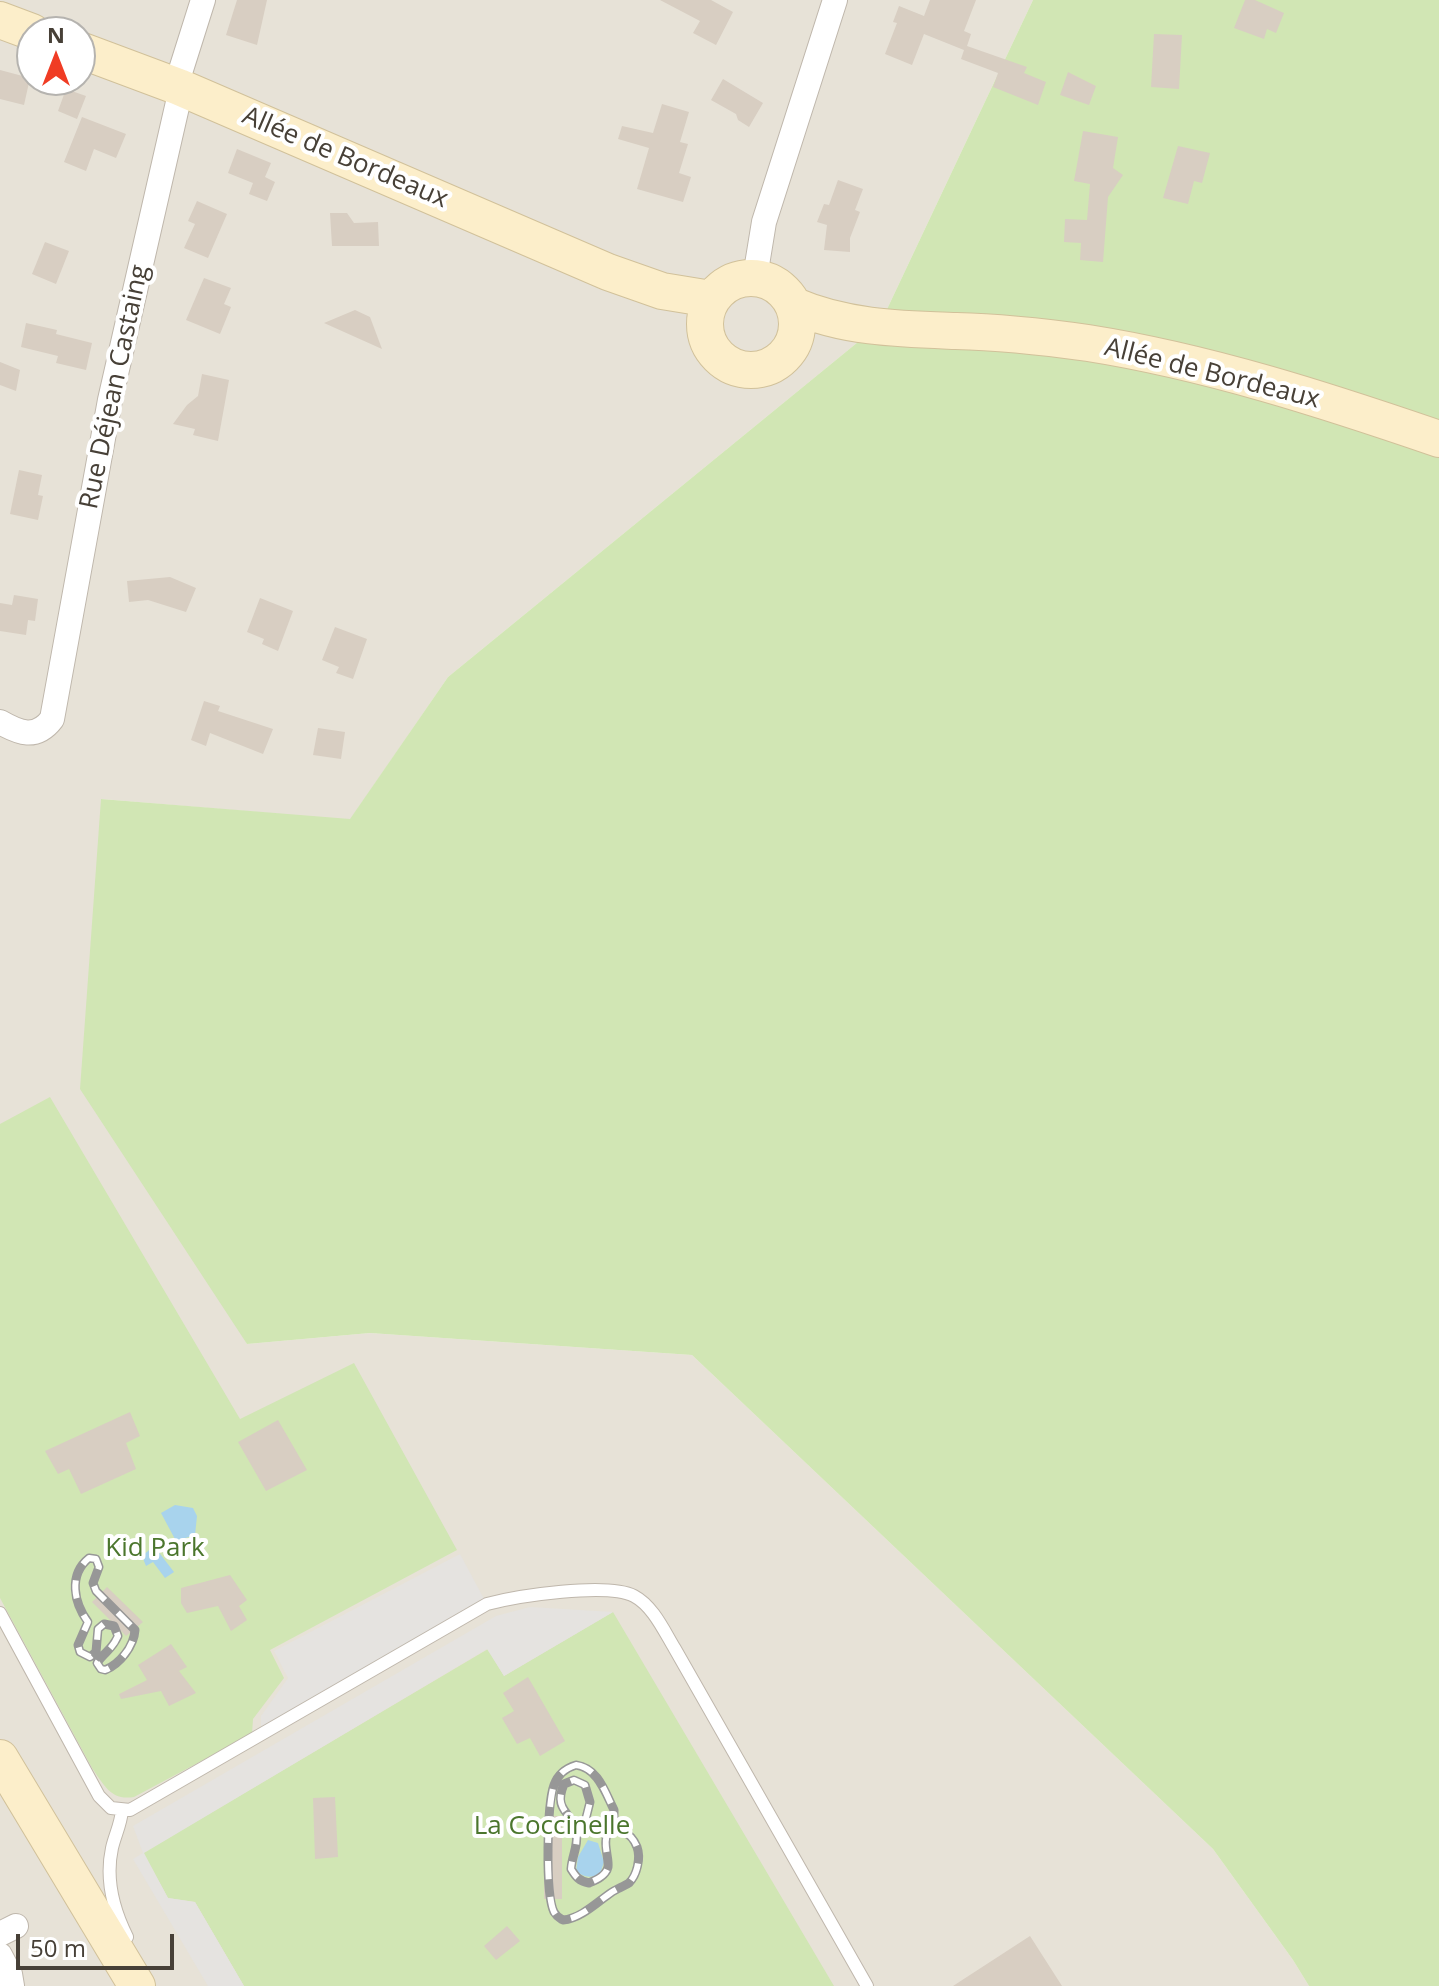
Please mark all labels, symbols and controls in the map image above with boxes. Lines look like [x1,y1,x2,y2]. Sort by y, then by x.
north arrow [16,16,96,96]
text: N [47,19,65,49]
street label: Allée de Bordeaux [237,101,453,215]
street label: Rue Déjean Castaing [74,262,156,512]
street label: Allée de Bordeaux [1101,332,1323,416]
park label: Kid Park [105,1533,205,1565]
park label: La Coccinelle [474,1811,630,1843]
scale bar [20,1918,178,1968]
text: 50 m [30,1931,86,1964]

